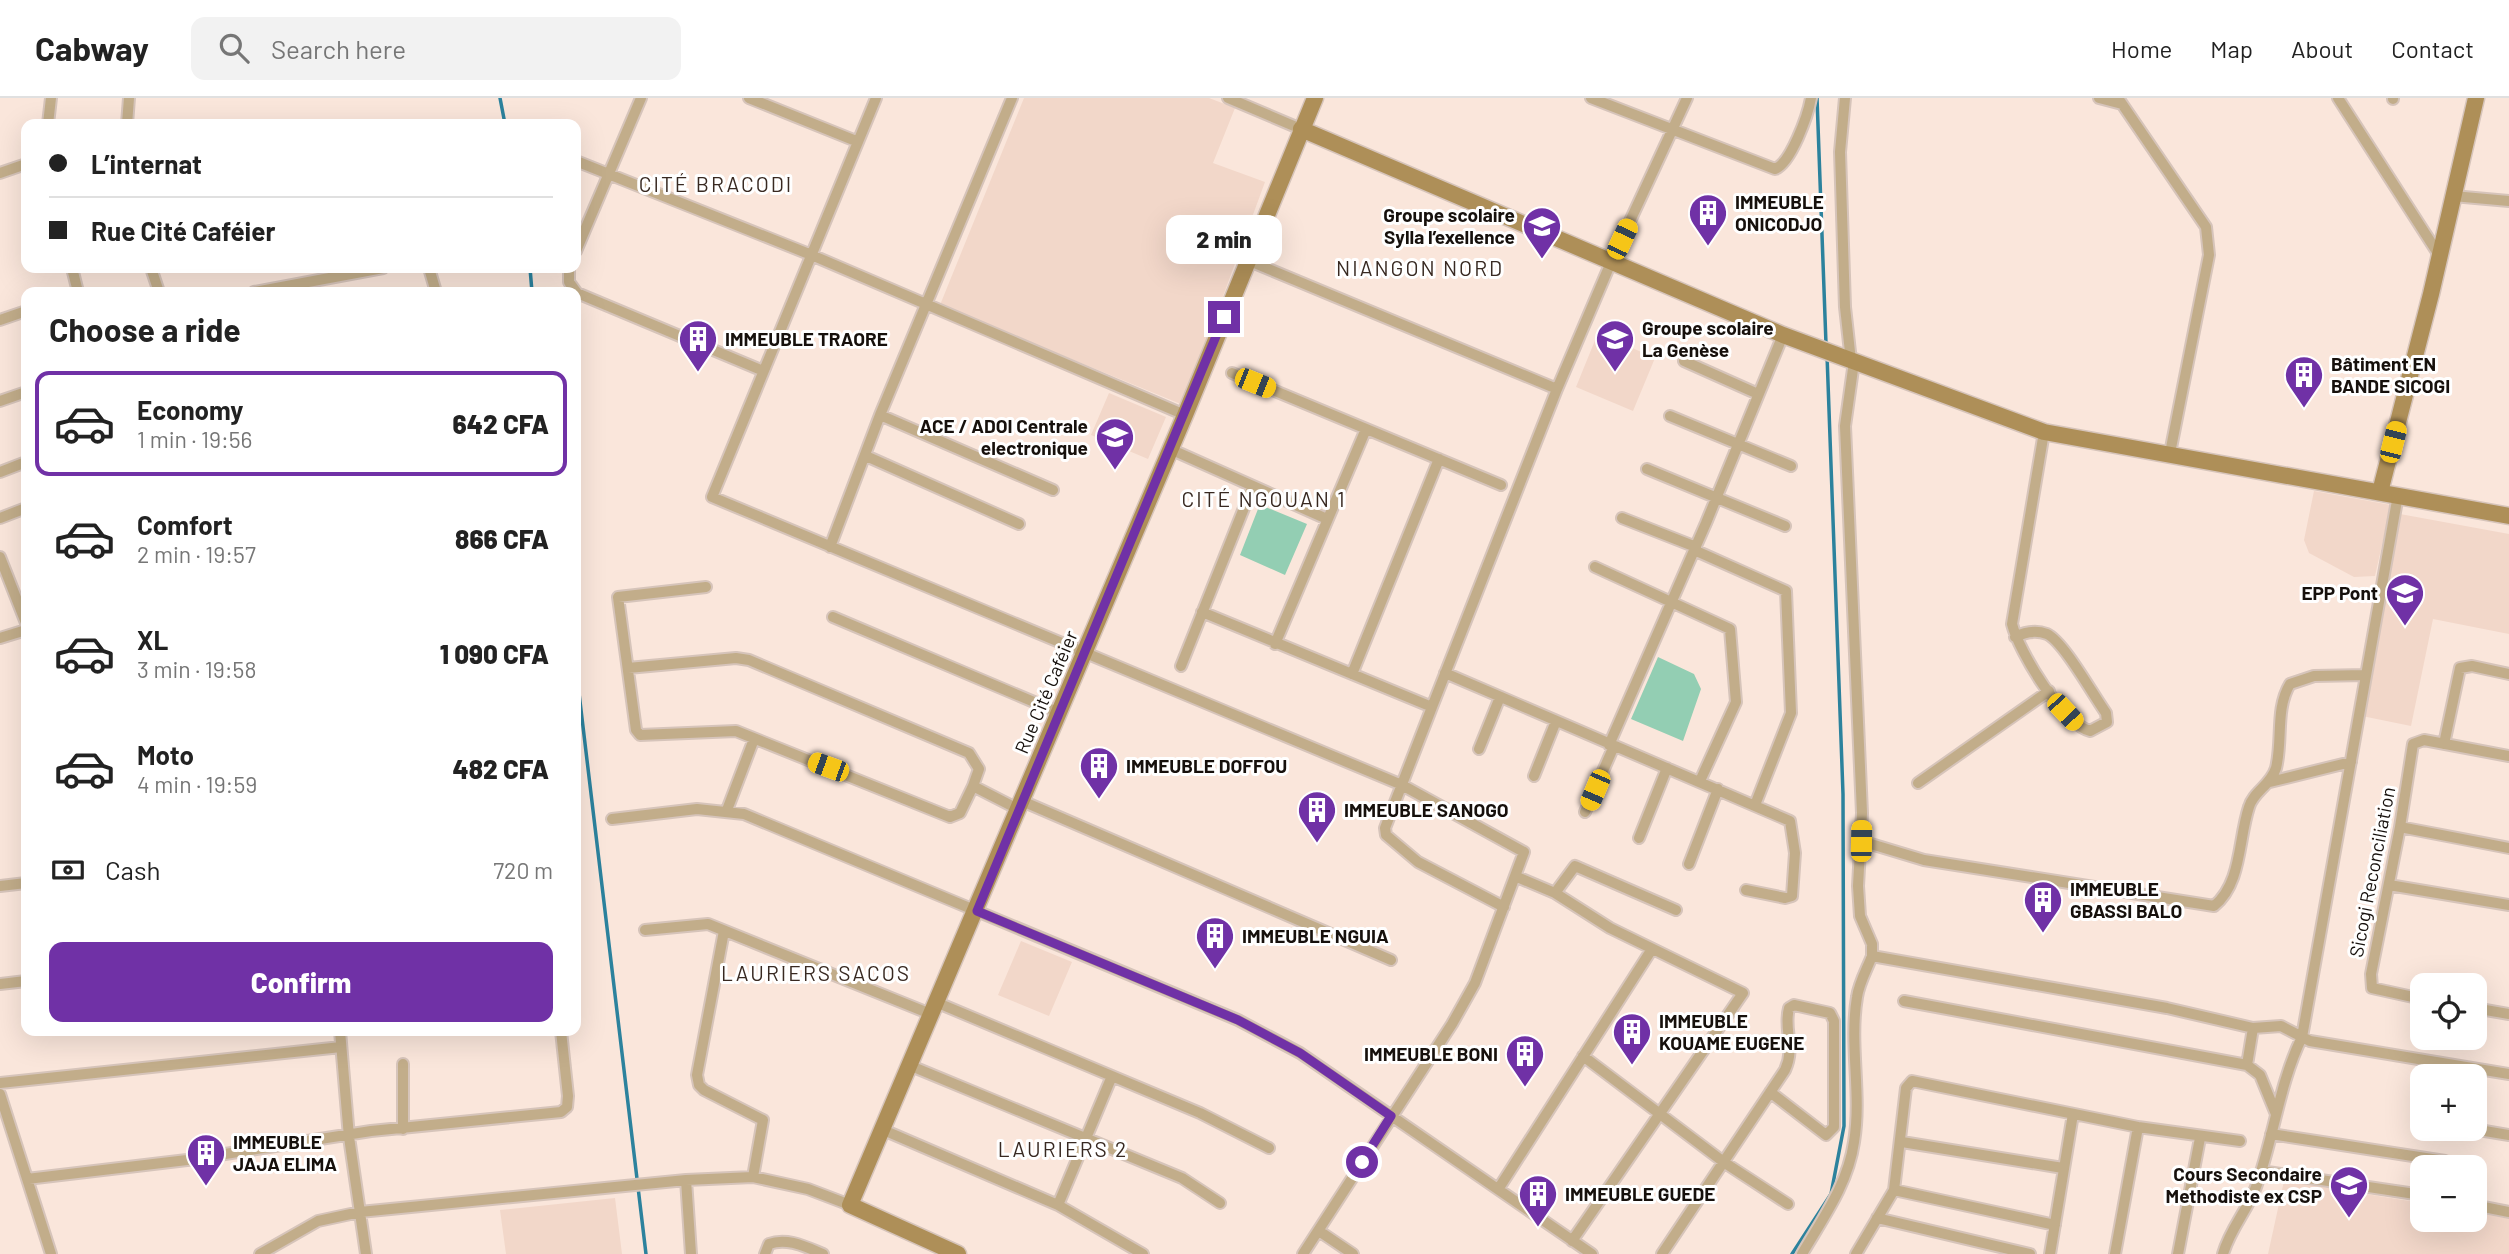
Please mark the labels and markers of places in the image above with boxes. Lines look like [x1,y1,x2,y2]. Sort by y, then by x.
place label: IMMEUBLE ONICODJO [1735,190,1824,235]
building icon: IMMEUBLE ONICODJO [1687,192,1729,247]
place label: Groupe scolaire Sylla l’exellence [1383,203,1515,248]
school or university icon: Groupe scolaire Sylla l’exellence [1521,205,1563,260]
place label: Groupe scolaire La Genèse [1642,316,1774,361]
building icon: IMMEUBLE TRAORE [677,318,719,373]
school or university icon: Groupe scolaire La Genèse [1594,318,1636,373]
place label: IMMEUBLE TRAORE [725,327,888,350]
place label: Bâtiment EN BANDE SICOGI [2331,352,2450,397]
building icon: Bâtiment EN BANDE SICOGI [2283,354,2325,409]
place label: ACE / ADOI Centrale electronique [920,414,1088,459]
school or university icon: ACE / ADOI Centrale electronique [1094,416,1136,471]
school or university icon: EPP Pont [2384,572,2426,627]
place label: EPP Pont [2301,581,2378,604]
building icon: IMMEUBLE DOFFOU [1078,745,1120,800]
place label: IMMEUBLE DOFFOU [1126,754,1287,777]
building icon: IMMEUBLE SANOGO [1296,789,1338,844]
place label: IMMEUBLE SANOGO [1344,798,1509,821]
place label: IMMEUBLE GBASSI BALO [2070,877,2182,922]
building icon: IMMEUBLE GBASSI BALO [2022,879,2064,934]
building icon: IMMEUBLE NGUIA [1194,915,1236,970]
place label: IMMEUBLE NGUIA [1242,924,1389,947]
place label: IMMEUBLE KOUAME EUGENE [1659,1009,1804,1054]
building icon: IMMEUBLE KOUAME EUGENE [1611,1011,1653,1066]
building icon: IMMEUBLE BONI [1504,1033,1546,1088]
place label: IMMEUBLE BONI [1364,1042,1498,1065]
place label: IMMEUBLE JAJA ELIMA [233,1130,337,1175]
building icon: IMMEUBLE JAJA ELIMA [185,1132,227,1187]
place label: Cours Secondaire Methodiste ex CSP [2166,1162,2322,1207]
school or university icon: Cours Secondaire Methodiste ex CSP [2328,1164,2370,1219]
building icon: IMMEUBLE GUEDE [1517,1173,1559,1228]
place label: IMMEUBLE GUEDE [1565,1182,1715,1205]

